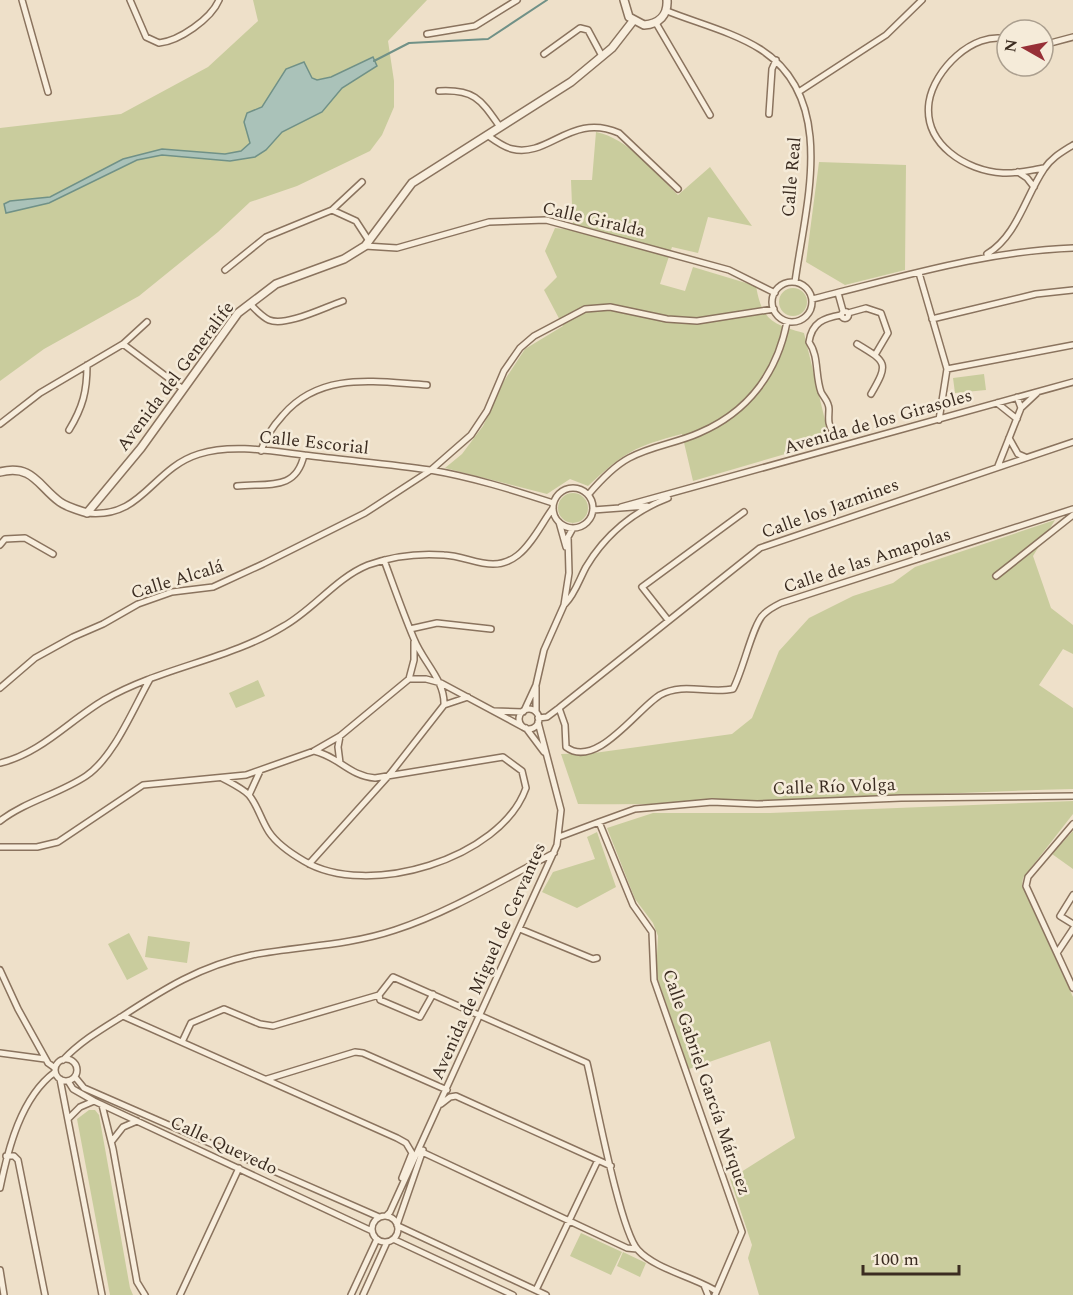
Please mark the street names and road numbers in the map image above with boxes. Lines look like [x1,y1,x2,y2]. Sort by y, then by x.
street label: Calle Real [775,136,808,218]
street label: Calle Giralda [540,194,648,245]
street label: Avenida del Generalife [110,296,241,457]
street label: Avenida de los Girasoles [781,382,976,461]
street label: Calle Escorial [258,423,370,462]
street label: Calle los Jazmines [758,471,903,546]
street label: Calle de las Amapolas [780,521,954,600]
street label: Calle Alcalá [127,553,227,606]
street label: Calle Río Volga [772,771,896,802]
street label: Avenida de Miguel de Cervantes [424,838,553,1084]
street label: Calle Gabriel García Márquez [655,965,758,1199]
street label: Calle Quevedo [165,1109,282,1182]

